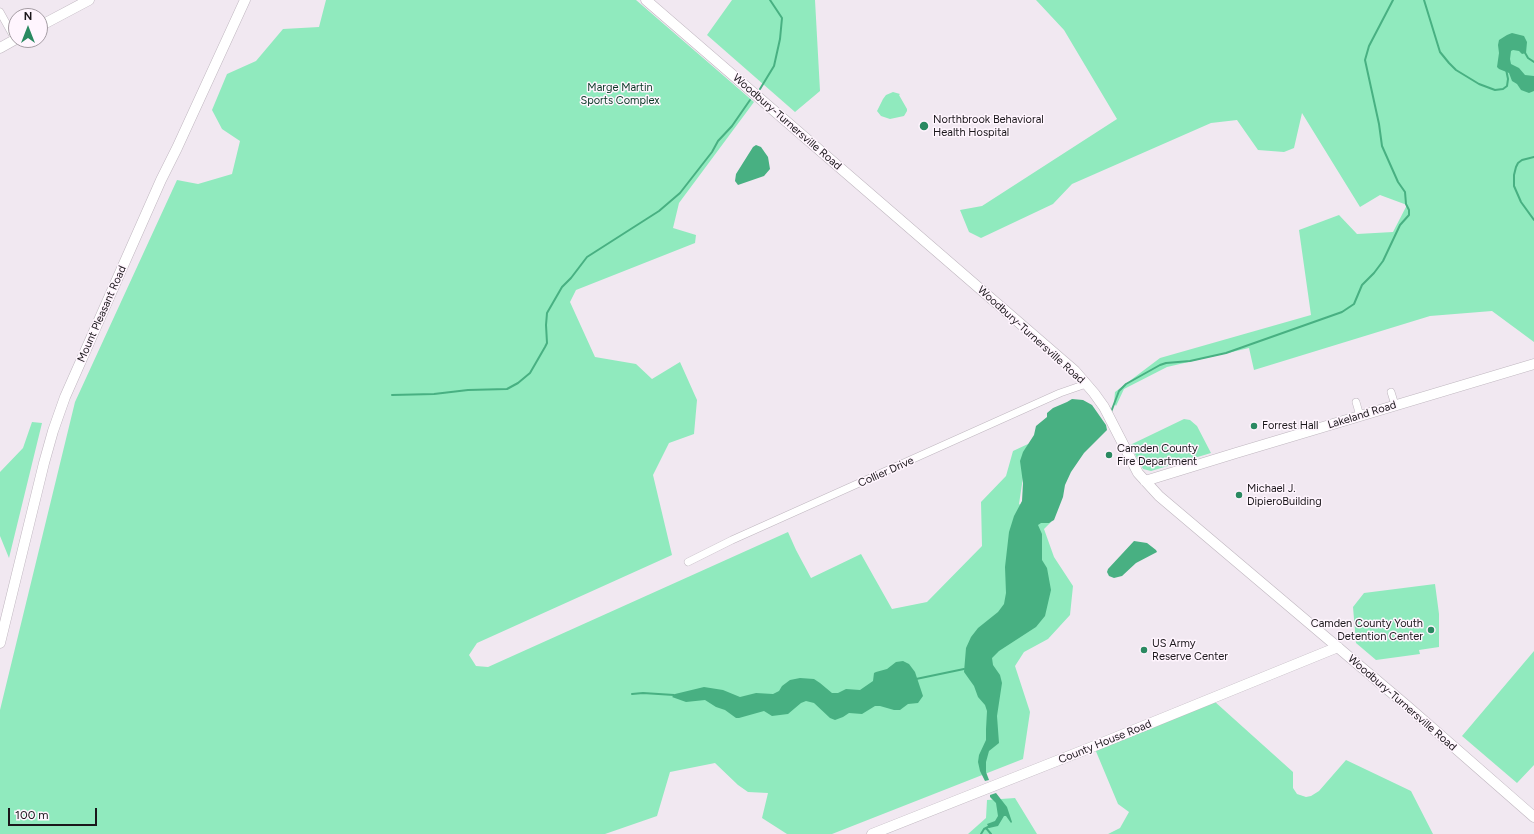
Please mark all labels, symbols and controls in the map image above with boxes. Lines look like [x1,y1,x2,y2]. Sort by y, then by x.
north arrow [8,8,48,48]
text: N [24,10,32,23]
street label: Woodbury-Turnersville Road [730,71,844,173]
park label: Marge Martin Sports Complex [580,81,660,107]
place label: Northbrook Behavioral Health Hospital [933,113,1044,139]
marker: Northbrook Behavioral Health Hospital [918,120,930,132]
street label: Mount Pleasant Road [75,264,129,364]
street label: Woodbury-Turnersville Road [975,283,1087,387]
street label: Lakeland Road [1326,398,1398,432]
place label: Forrest Hall [1262,419,1318,433]
marker: Forrest Hall [1249,421,1259,431]
place label: Camden County Fire Department [1117,442,1198,468]
marker: Camden County Fire Department [1104,450,1114,460]
street label: Collier Drive [856,454,916,490]
place label: Michael J. DipieroBuilding [1247,482,1322,508]
marker: Michael J. DipieroBuilding [1234,490,1244,500]
place label: Camden County Youth Detention Center [1311,617,1423,643]
marker: Camden County Youth Detention Center [1426,625,1436,635]
place label: US Army Reserve Center [1152,637,1228,663]
marker: US Army Reserve Center [1139,645,1149,655]
street label: Woodbury-Turnersville Road [1345,652,1459,754]
street label: County House Road [1057,717,1153,767]
scale bar [10,800,99,826]
text: 100 m [15,808,49,822]

